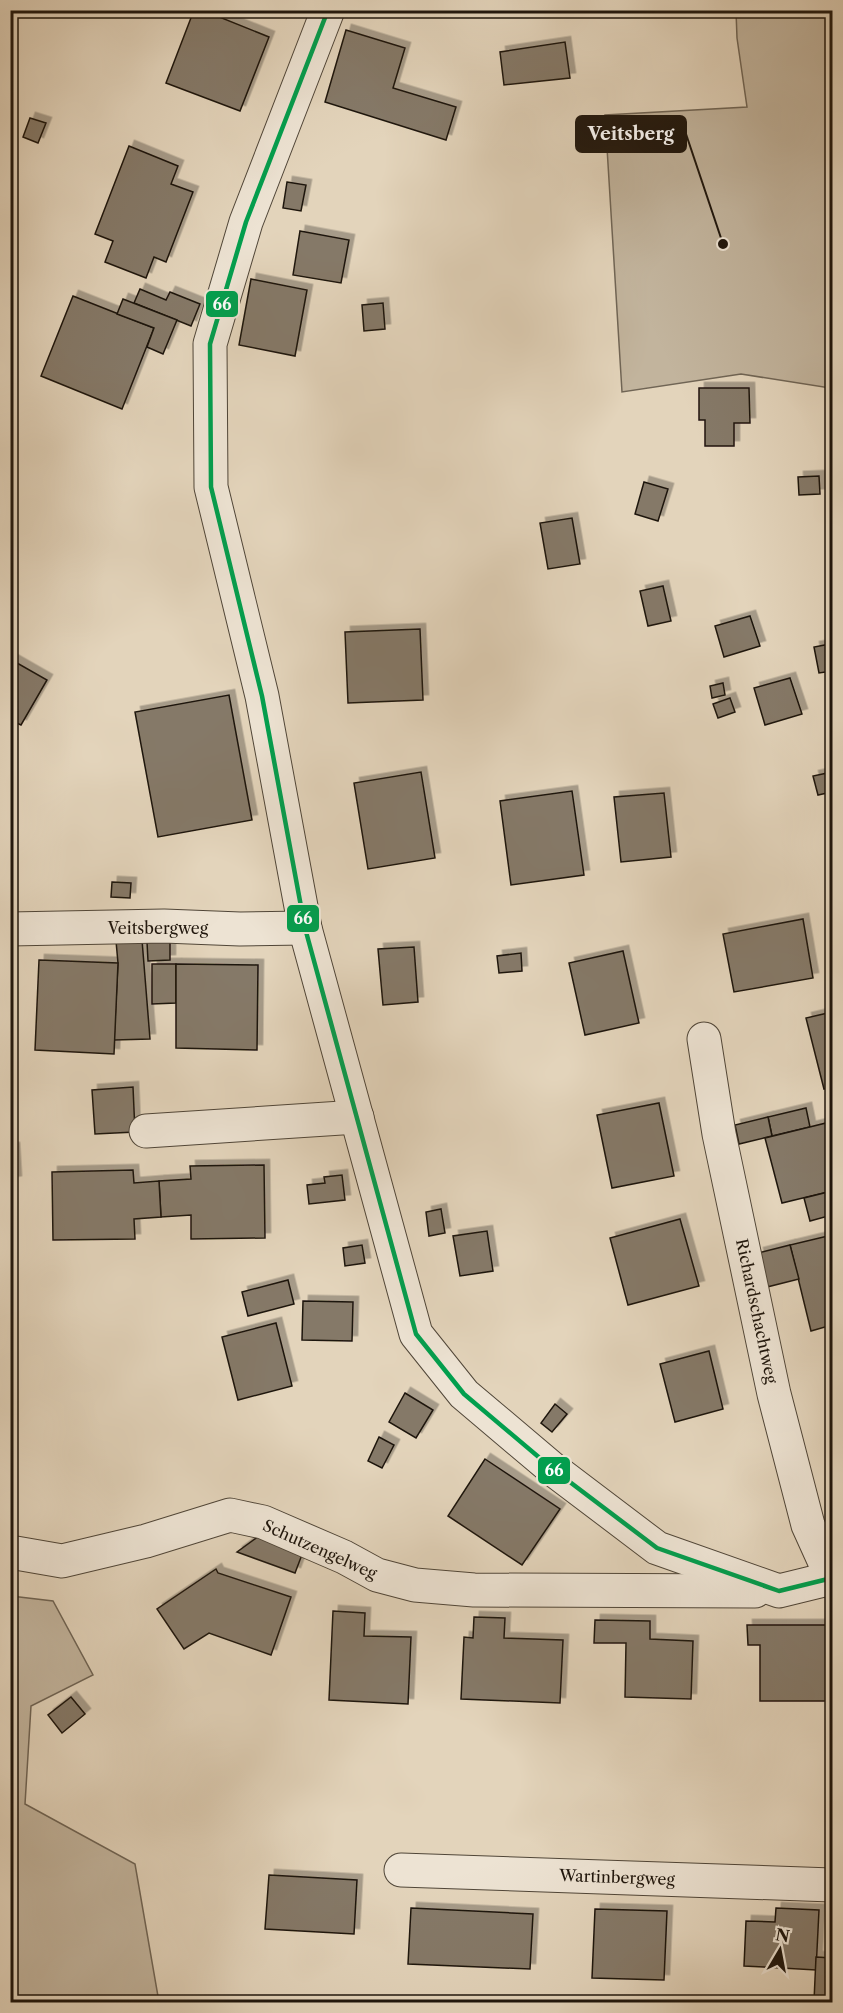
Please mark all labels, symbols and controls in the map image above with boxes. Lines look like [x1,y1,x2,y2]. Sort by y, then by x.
callout: Veitsberg [576,116,686,152]
text: Veitsberg [587,123,675,145]
line badge: 66 [205,290,239,318]
text: 66 [212,294,232,314]
line badge: 66 [286,904,320,933]
text: 66 [293,908,313,928]
street label: Veitsbergweg [107,918,209,938]
street label: Richardschachtweg [732,1237,782,1386]
line badge: 66 [537,1456,571,1485]
text: 66 [544,1460,564,1480]
street label: Schutzengelweg [260,1515,381,1583]
street label: Wartinbergweg [558,1865,676,1889]
north arrow [750,1920,810,1980]
text: N [774,1924,791,1946]

